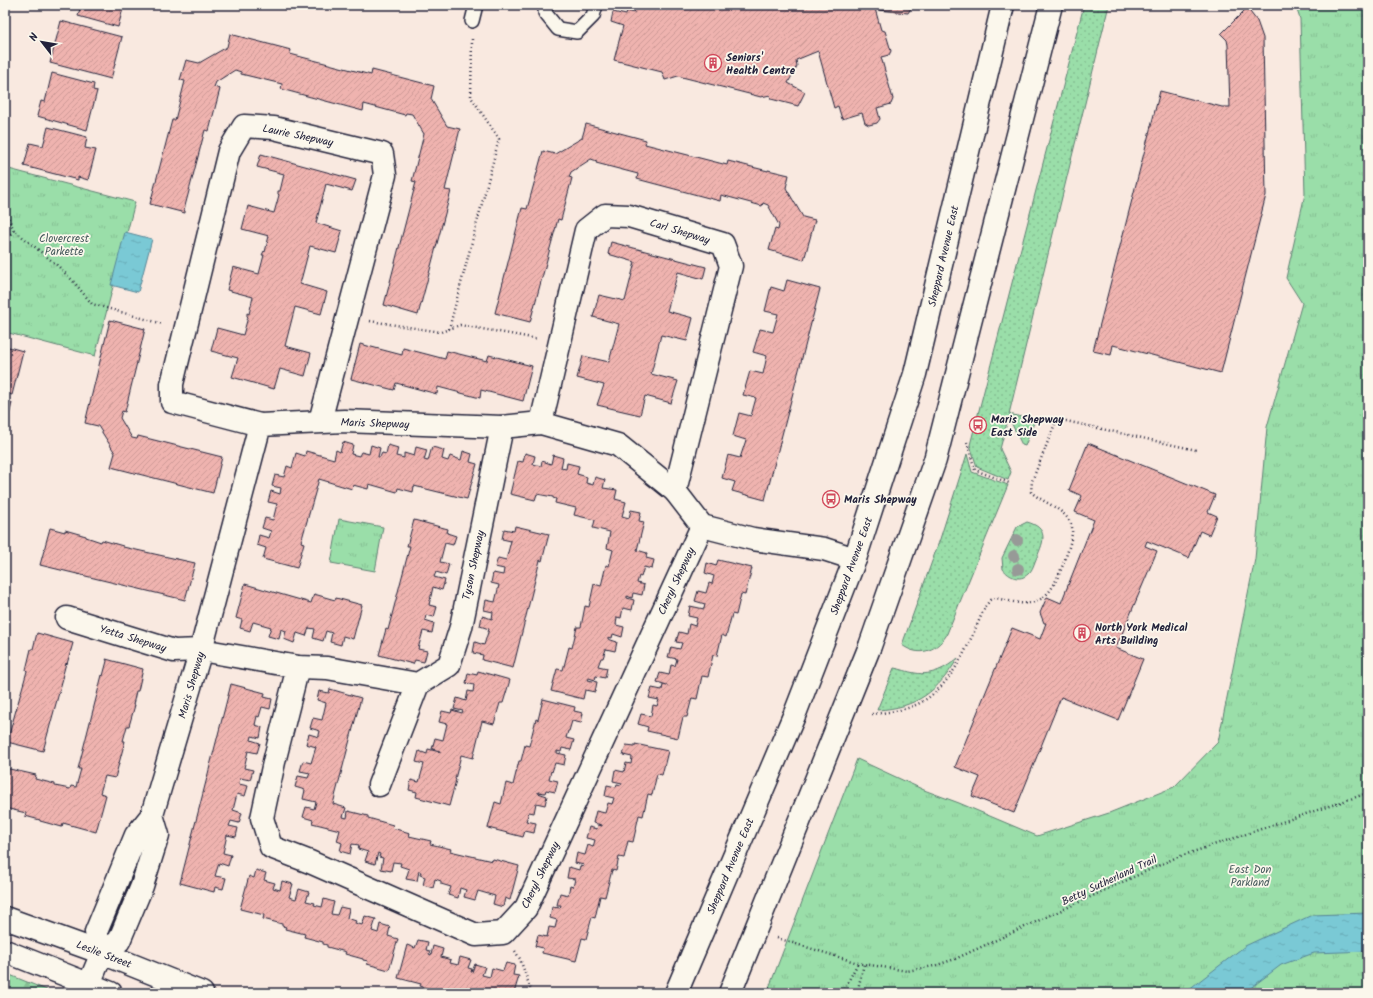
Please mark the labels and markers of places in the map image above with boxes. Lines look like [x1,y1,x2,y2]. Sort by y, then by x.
place label: Seniors' Health Centre [726,49,796,80]
building icon: Seniors' Health Centre [703,53,723,73]
place label: Maris Shepway East Side [991,411,1064,442]
bus stop icon: Maris Shepway East Side [968,415,988,435]
bus stop icon: Maris Shepway [821,489,841,509]
place label: Maris Shepway [844,491,917,509]
place label: North York Medical Arts Building [1095,619,1188,650]
building icon: North York Medical Arts Building [1072,623,1092,643]

